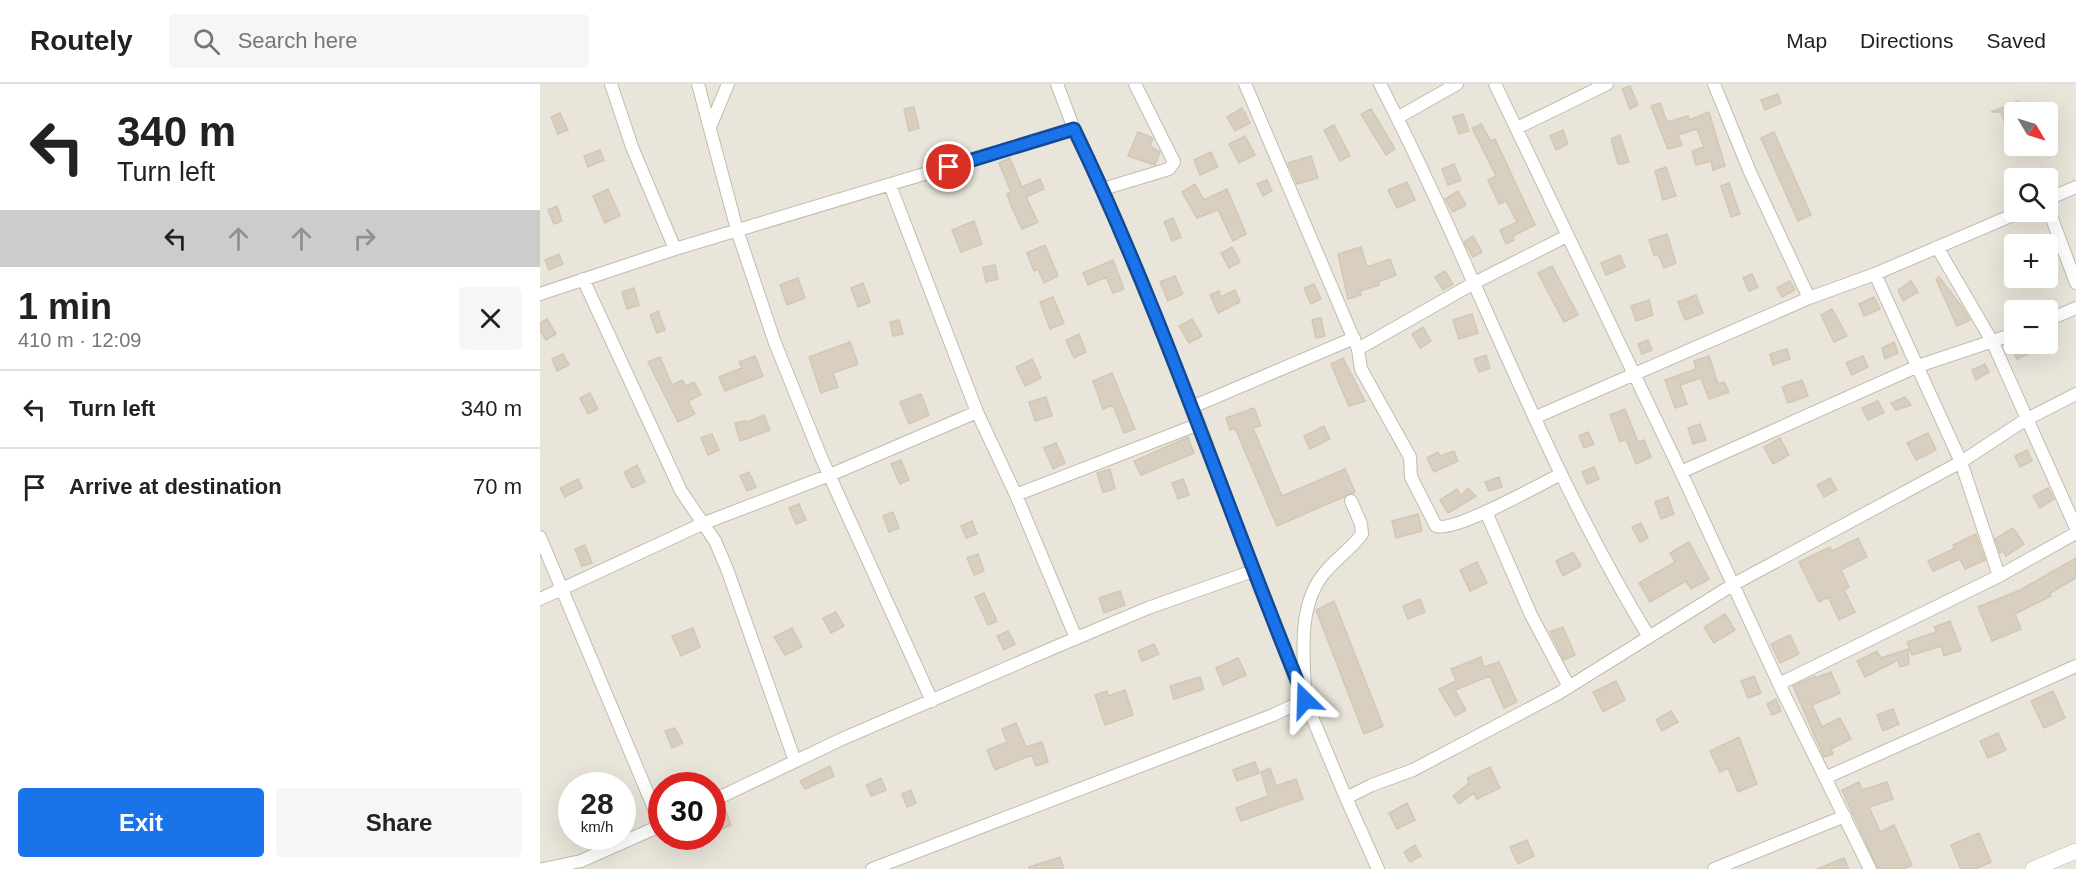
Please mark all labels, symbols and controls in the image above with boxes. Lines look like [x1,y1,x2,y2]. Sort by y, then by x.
search box [169,14,589,68]
text: Routely [30,25,133,56]
icon: search [190,25,223,58]
text: Search here [238,28,358,53]
text: Map [1786,29,1827,52]
text: Directions [1860,29,1953,52]
text: Saved [1986,29,2046,52]
north arrow [2004,102,2058,156]
map controls [2004,102,2058,354]
icon: left [18,108,96,186]
text: 340 m [117,108,236,155]
pin [923,141,974,192]
icon: arrive [932,150,965,183]
text: Turn left [117,157,215,187]
button: search [2004,168,2058,222]
icon: left [159,222,192,255]
icon: ahead [222,222,255,255]
icon: ahead [285,222,318,255]
icon: right [348,222,381,255]
button: + [2004,234,2058,288]
text: 1 min [18,286,112,327]
button: close [459,287,522,350]
button: − [2004,300,2058,354]
text: 410 m · 12:09 [18,329,141,351]
icon: left [18,393,51,426]
text: Turn left [69,396,155,421]
text: 340 m [461,396,522,421]
icon: arrive [18,471,51,504]
text: Arrive at destination [69,474,282,499]
text: 70 m [473,474,522,499]
position arrow [1273,668,1337,732]
speed limit sign: 30 [648,772,726,850]
text: 28 [580,787,614,820]
button: Exit [18,788,264,857]
button: Share [276,788,522,857]
text: km/h [581,818,613,835]

